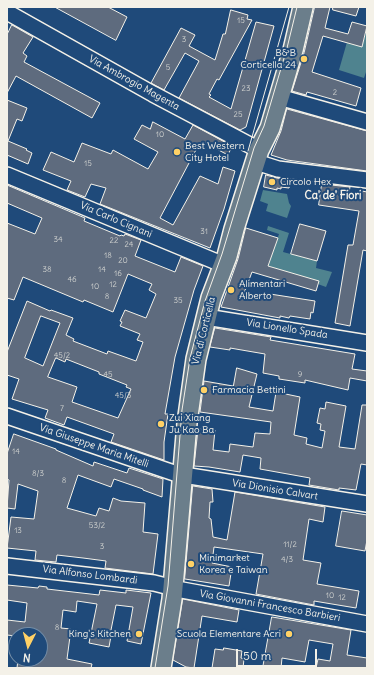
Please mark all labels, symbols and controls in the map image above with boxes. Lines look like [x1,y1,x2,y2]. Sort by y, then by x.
house number: 15 [237,16,245,26]
house number: 3 [182,35,186,45]
place label: B&B Corticella 24 [240,47,296,70]
street label: Via Ambrogio Magenta [86,53,182,113]
marker: B&B Corticella 24 [299,54,309,64]
house number: 5 [166,63,170,73]
house number: 23 [242,84,250,94]
house number: 2 [333,88,337,98]
house number: 25 [234,110,242,120]
house number: 10 [156,130,164,140]
place label: Best Western City Hotel [185,140,244,164]
marker: Best Western City Hotel [172,147,182,157]
house number: 15 [84,159,92,169]
place label: Circolo Hex [280,176,331,188]
marker: Circolo Hex [267,177,277,187]
district label: Ca' de' Fiori [304,189,362,203]
street label: Via Carlo Cignani [78,199,154,241]
house number: 31 [200,227,208,237]
house number: 34 [53,235,63,245]
house number: 22 [110,236,118,246]
house number: 24 [125,240,133,250]
house number: 18 [104,251,112,261]
house number: 20 [118,256,128,266]
house number: 38 [42,265,52,275]
house number: 14 [98,265,106,275]
house number: 16 [114,269,122,279]
house number: 46 [67,275,77,285]
place label: Alimentari Alberto [239,278,285,302]
house number: 12 [109,280,117,290]
house number: 10 [91,282,99,292]
marker: Alimentari Alberto [226,285,236,295]
house number: 8 [105,292,109,302]
house number: 35 [173,296,183,306]
street label: Via di Corticella [190,296,218,366]
street label: Via Lionello Spada [246,317,328,341]
house number: 45/2 [54,351,70,361]
house number: 45 [103,370,113,380]
house number: 9 [298,370,302,380]
place label: Farmacia Bettini [212,384,286,396]
marker: Farmacia Bettini [199,385,209,395]
house number: 45/3 [115,391,131,401]
house number: 7 [60,404,64,414]
place label: Zui Xiang Ju Kao Ba [169,412,214,436]
marker: Zui Xiang Ju Kao Ba [156,419,166,429]
street label: Via Giuseppe Maria Mitelli [38,422,150,470]
house number: 14 [12,447,20,457]
house number: 8/3 [32,469,44,479]
house number: 8 [62,476,66,486]
street label: Via Dionisio Calvart [231,477,319,503]
house number: 53/2 [89,521,105,531]
house number: 13 [14,526,22,536]
house number: 11/2 [283,540,297,550]
house number: 3 [100,542,104,552]
place label: Minimarket Korea e Taiwan [199,552,268,576]
house number: 4/3 [281,555,293,565]
marker: Minimarket Korea e Taiwan [186,559,196,569]
street label: Via Alfonso Lombardi [42,563,138,587]
street label: Via Giovanni Francesco Barbieri [199,588,341,624]
house number: 10 [326,591,334,601]
house number: 12 [338,593,346,603]
house number: 8 [55,623,59,633]
north arrow [8,627,48,667]
place label: King's Kitchen [69,628,131,640]
place label: Scuola Elementare Acri [177,628,281,640]
marker: King's Kitchen [134,629,144,639]
marker: Scuola Elementare Acri [284,629,294,639]
scale bar [238,641,319,667]
text: 50 m [243,648,271,663]
text: N [22,651,31,665]

